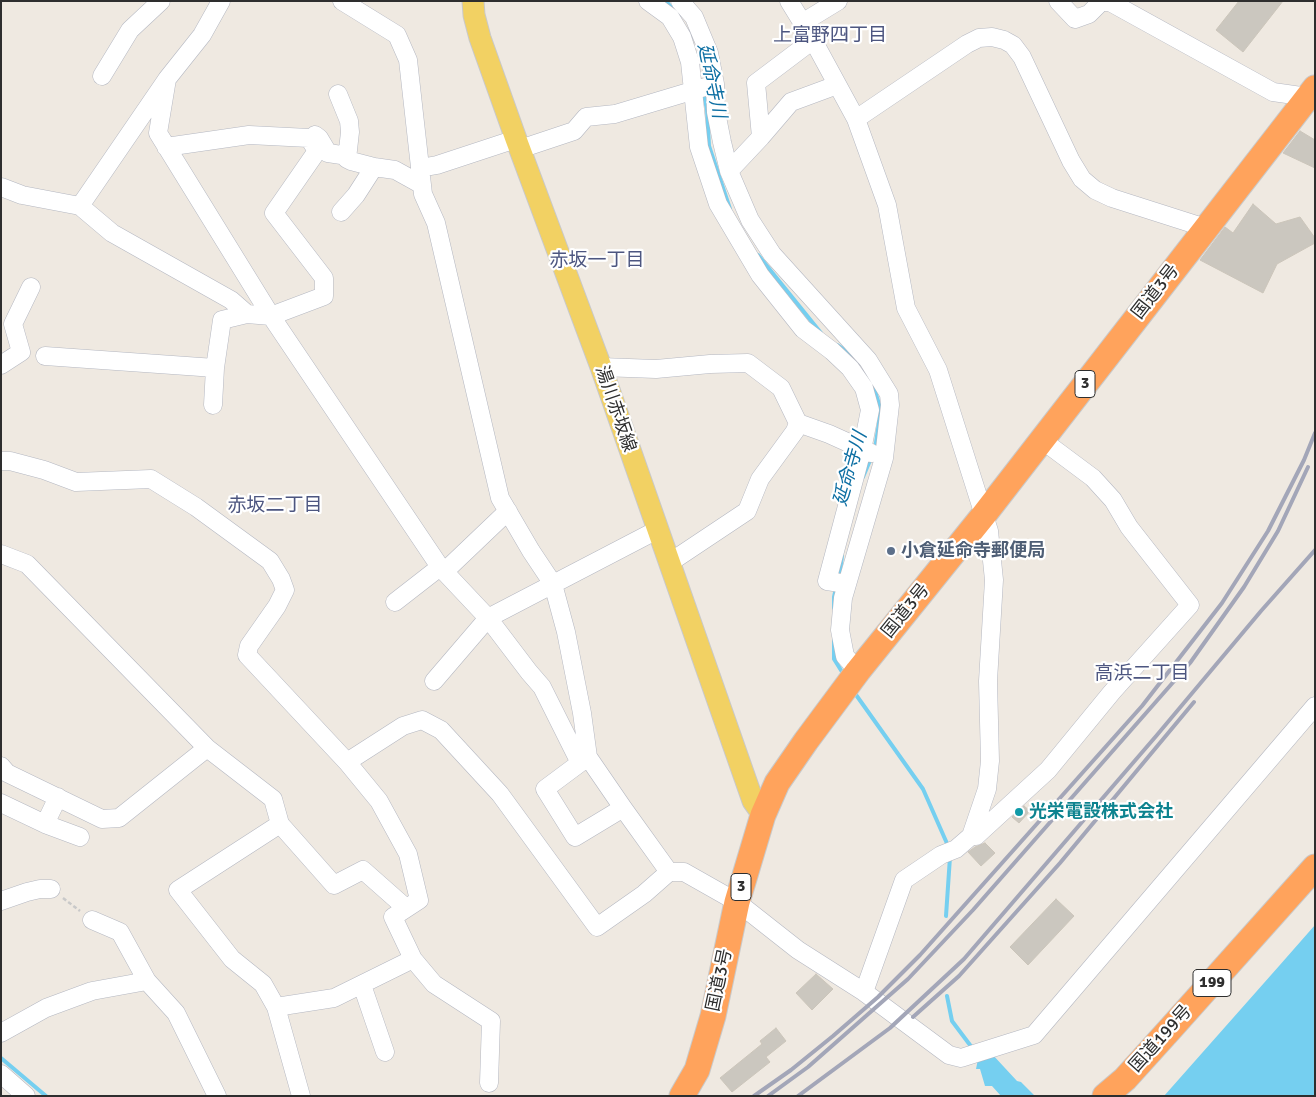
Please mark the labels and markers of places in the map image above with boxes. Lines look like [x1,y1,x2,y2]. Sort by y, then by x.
place label: 小倉延命寺郵便局 [901,540,1045,562]
marker: 小倉延命寺郵便局 [885,545,897,557]
place label: 光栄電設株式会社 [1029,801,1173,823]
marker: 光栄電設株式会社 [1013,806,1025,818]

